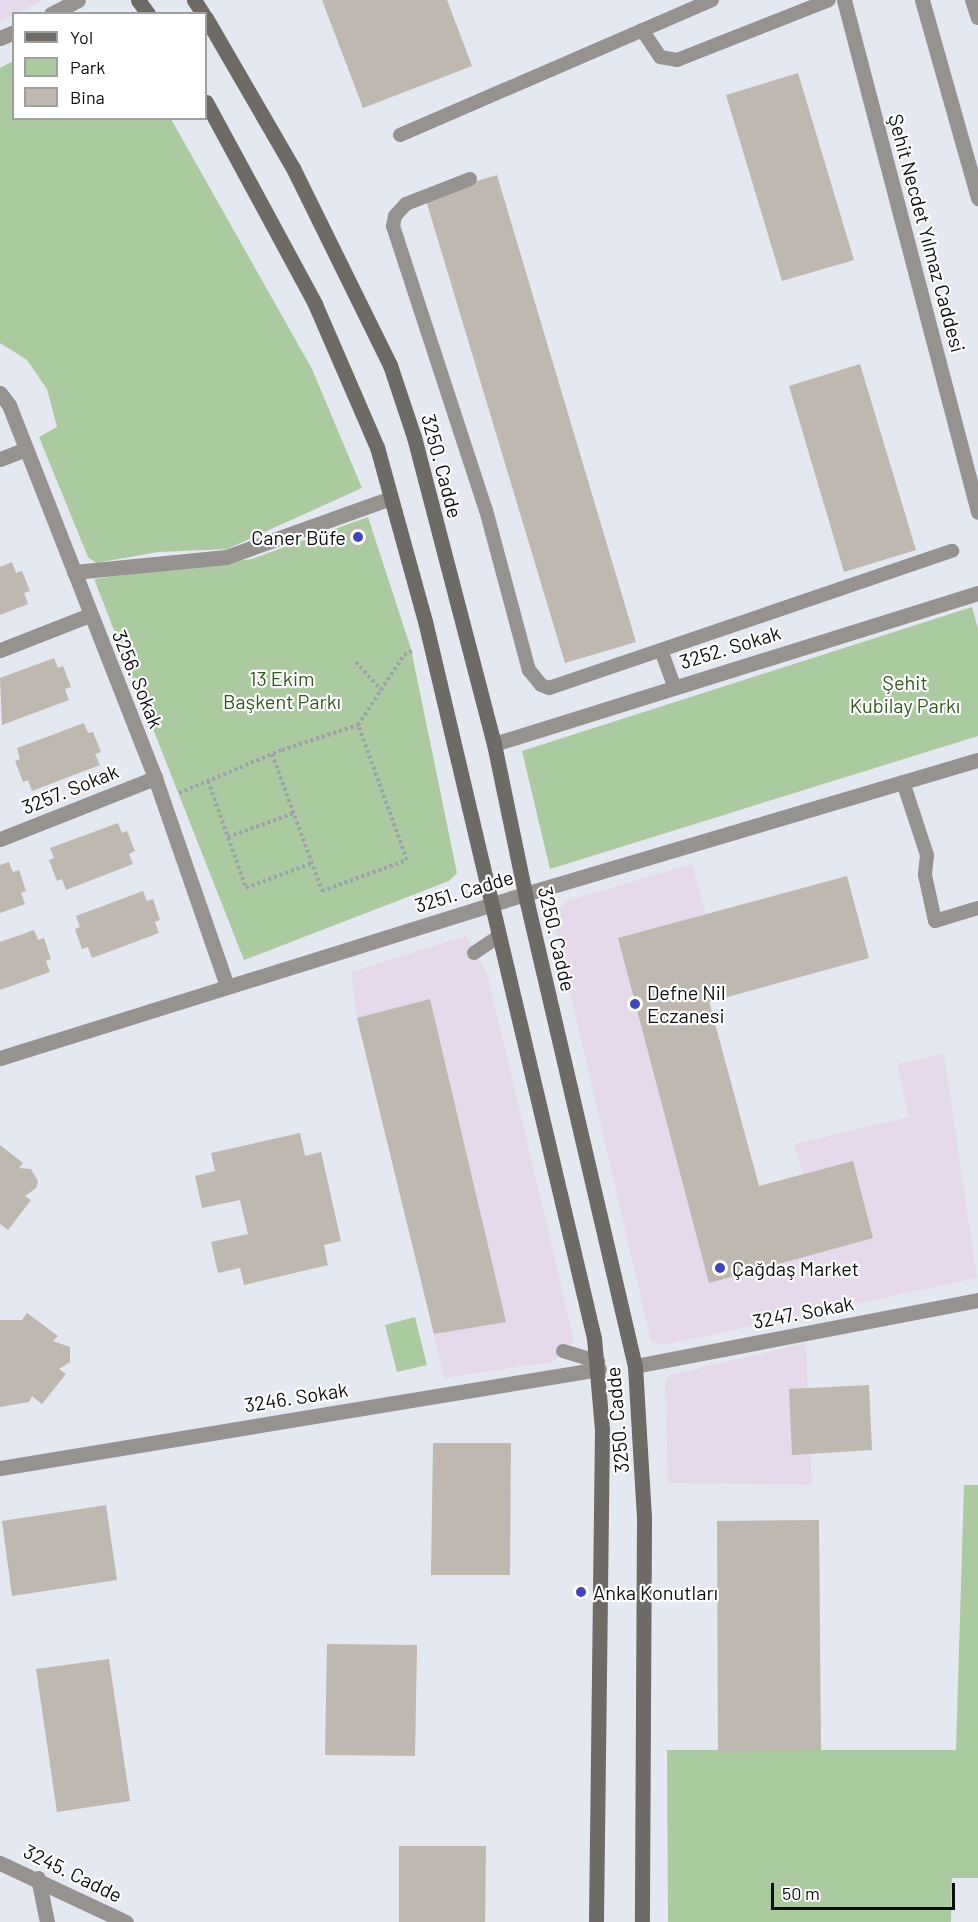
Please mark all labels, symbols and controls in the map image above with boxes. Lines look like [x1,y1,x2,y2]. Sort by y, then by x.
legend [12,12,207,120]
text: Yol [70,26,93,48]
text: Park [70,56,105,78]
text: Bina [70,86,105,108]
street label: Şehit Necdet Yılmaz Caddesi [884,111,970,355]
street label: 3250. Cadde [417,411,467,521]
place label: Caner Büfe [251,525,346,549]
marker: Caner Büfe [351,530,365,544]
street label: 3252. Sokak [677,620,783,674]
street label: 3256. Sokak [107,626,169,732]
park label: 13 Ekim Başkent Parkı [223,667,341,714]
park label: Şehit Kubilay Parkı [850,670,960,717]
street label: 3257. Sokak [18,759,122,819]
street label: 3251. Cadde [412,865,516,917]
street label: 3250. Cadde [533,884,581,994]
place label: Defne Nil Eczanesi [647,981,726,1028]
marker: Defne Nil Eczanesi [628,997,642,1011]
place label: Çağdaş Market [732,1256,859,1280]
marker: Çağdaş Market [713,1261,727,1275]
street label: 3247. Sokak [751,1290,855,1334]
street label: 3250. Cadde [600,1366,634,1474]
street label: 3246. Sokak [242,1377,350,1417]
place label: Anka Konutları [593,1580,718,1604]
marker: Anka Konutları [574,1585,588,1599]
street label: 3245. Cadde [20,1839,126,1907]
scale bar [774,1871,958,1909]
text: 50 m [782,1882,820,1904]

